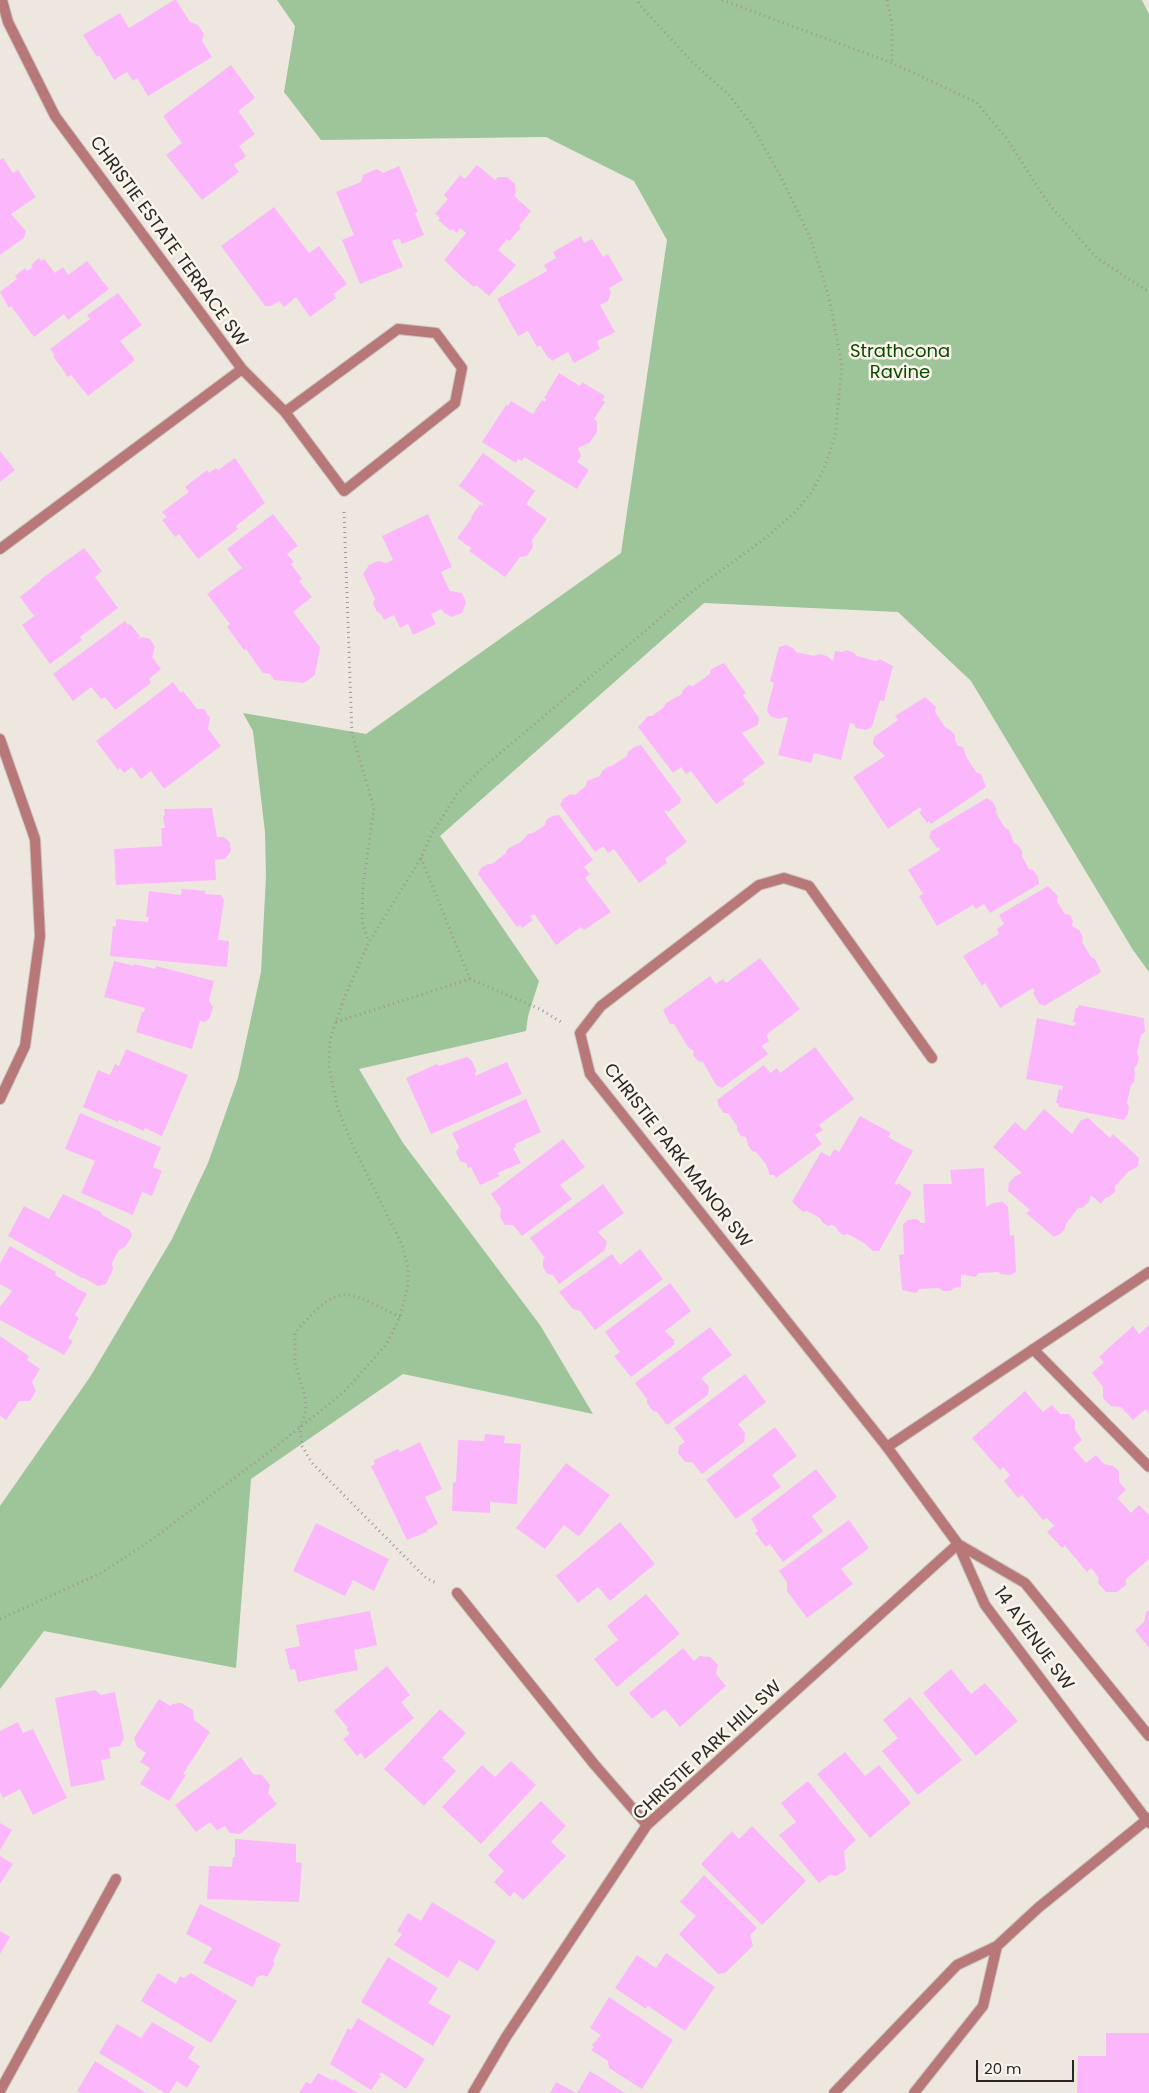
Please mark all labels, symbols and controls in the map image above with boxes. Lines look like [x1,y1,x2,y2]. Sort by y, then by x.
street label: CHRISTIE ESTATE TERRACE SW [84,132,252,352]
park label: Strathcona Ravine [850,341,950,384]
street label: CHRISTIE PARK MANOR SW [598,1060,756,1252]
street label: 14 AVENUE SW [988,1583,1078,1695]
street label: CHRISTIE PARK HILL SW [629,1677,787,1825]
scale bar [979,2050,1076,2082]
text: 20 m [984,2058,1022,2079]

